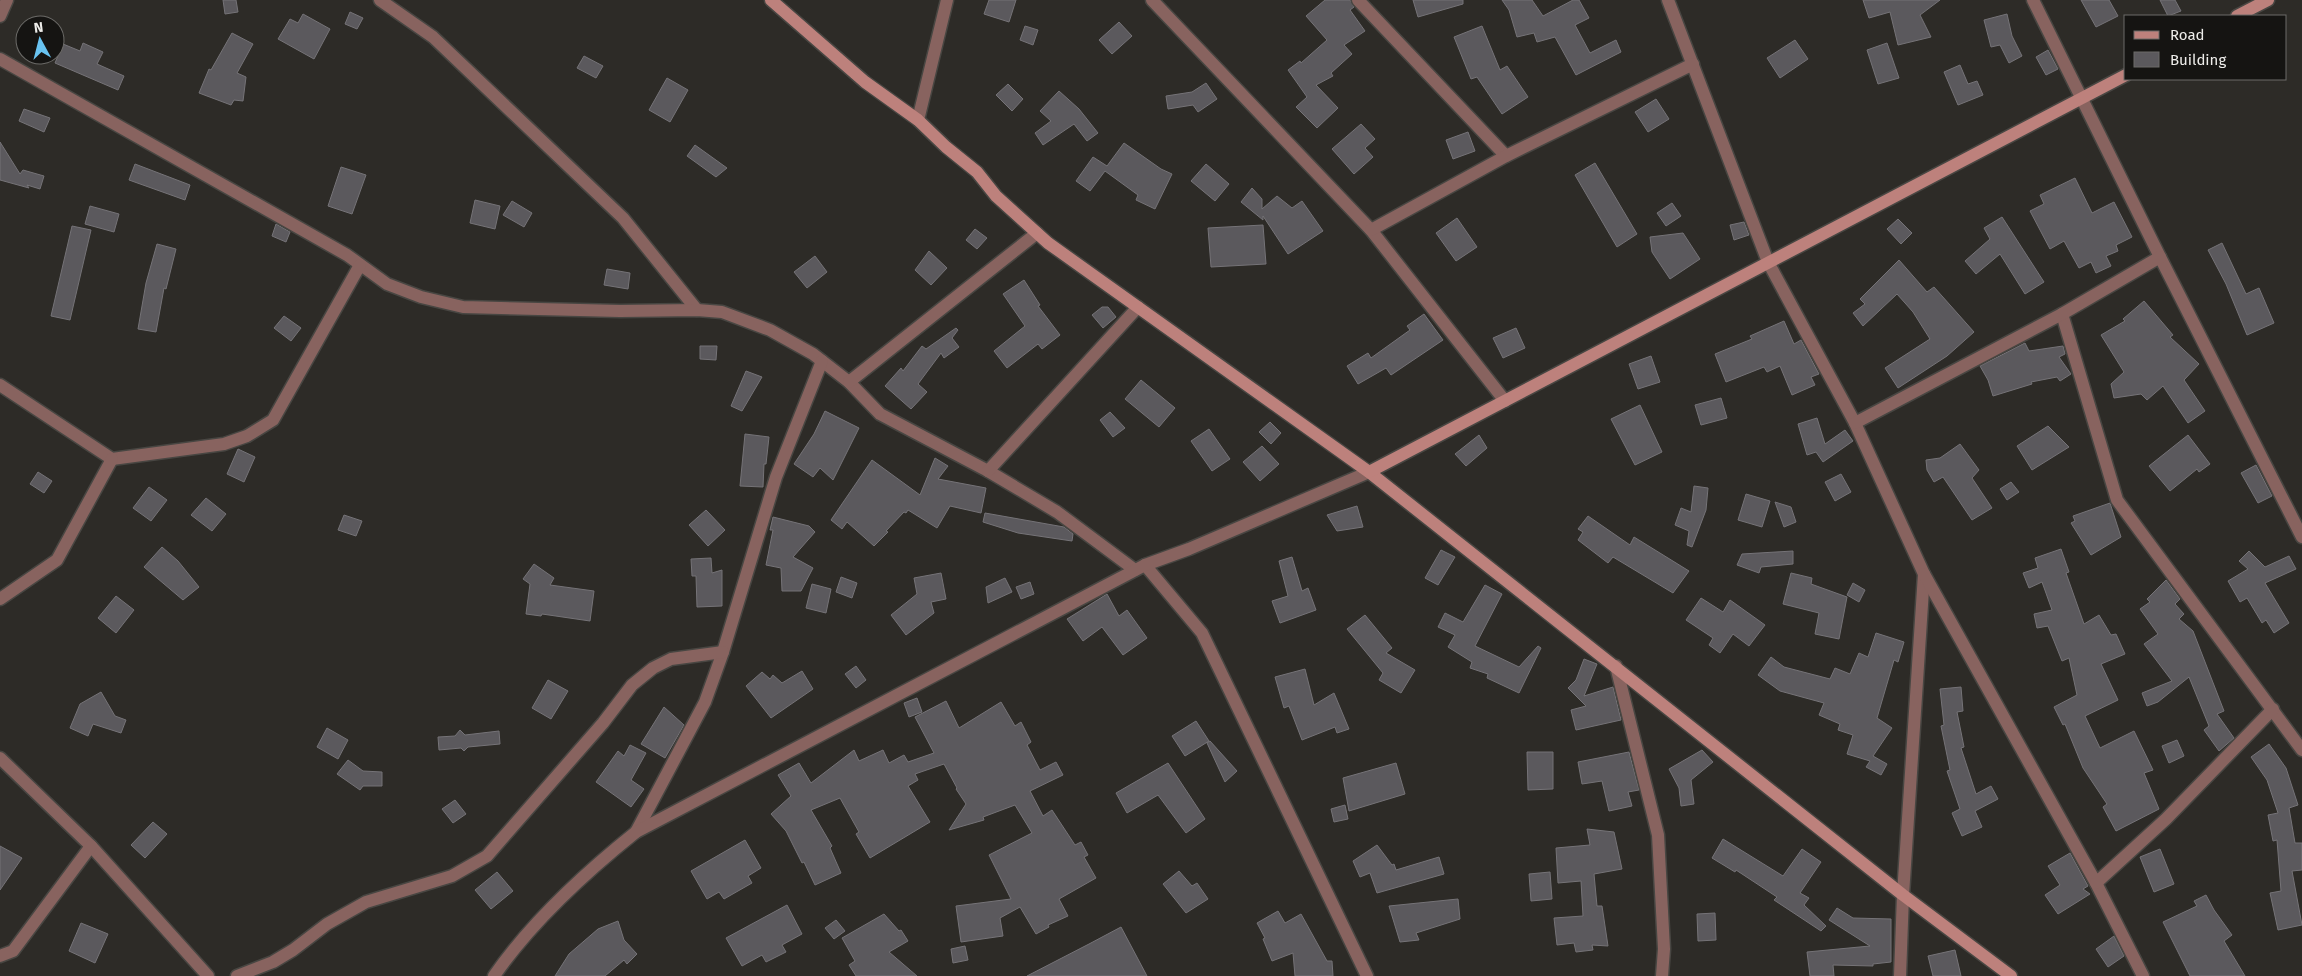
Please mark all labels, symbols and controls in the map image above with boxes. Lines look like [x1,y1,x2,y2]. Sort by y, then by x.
north arrow [15,15,65,65]
legend [2124,15,2287,80]
text: N [33,19,44,37]
text: Road [2170,26,2205,44]
text: Building [2170,51,2226,69]

